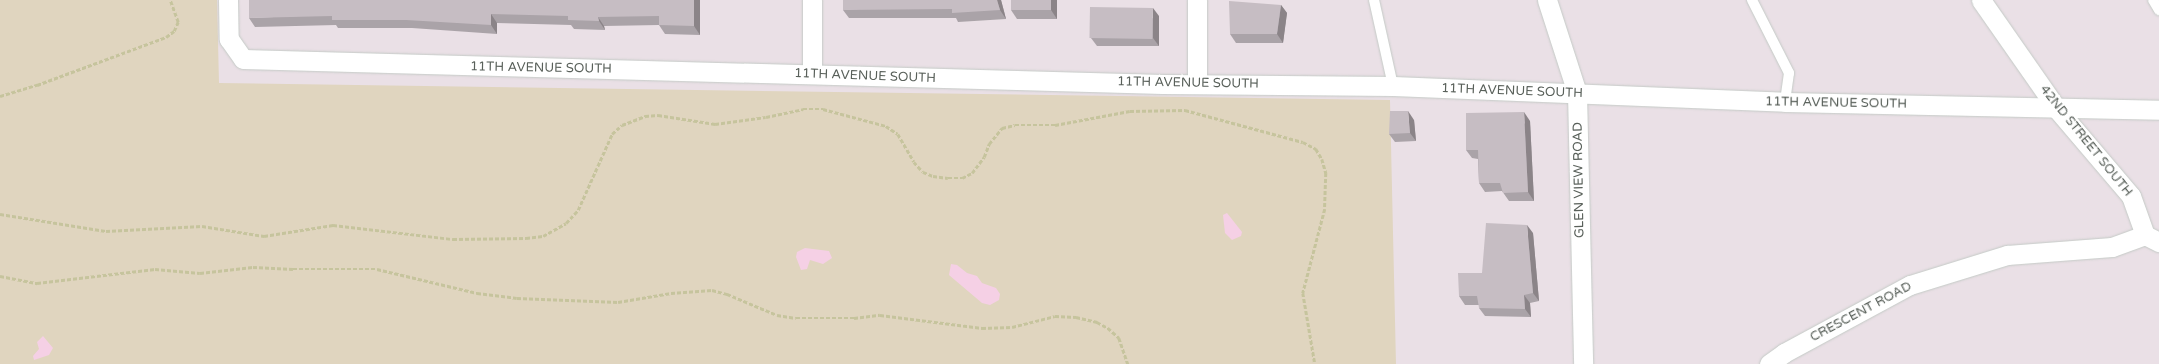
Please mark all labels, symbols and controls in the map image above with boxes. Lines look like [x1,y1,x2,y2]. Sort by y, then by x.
street label: 11TH AVENUE SOUTH [470,59,612,77]
street label: 11TH AVENUE SOUTH [794,66,936,86]
street label: 11TH AVENUE SOUTH [1117,74,1259,92]
street label: 11TH AVENUE SOUTH [1441,81,1583,101]
street label: 42ND STREET SOUTH [2036,82,2136,200]
street label: 11TH AVENUE SOUTH [1765,94,1907,112]
street label: GLEN VIEW ROAD [1570,122,1588,238]
street label: CRESCENT ROAD [1808,279,1914,345]

